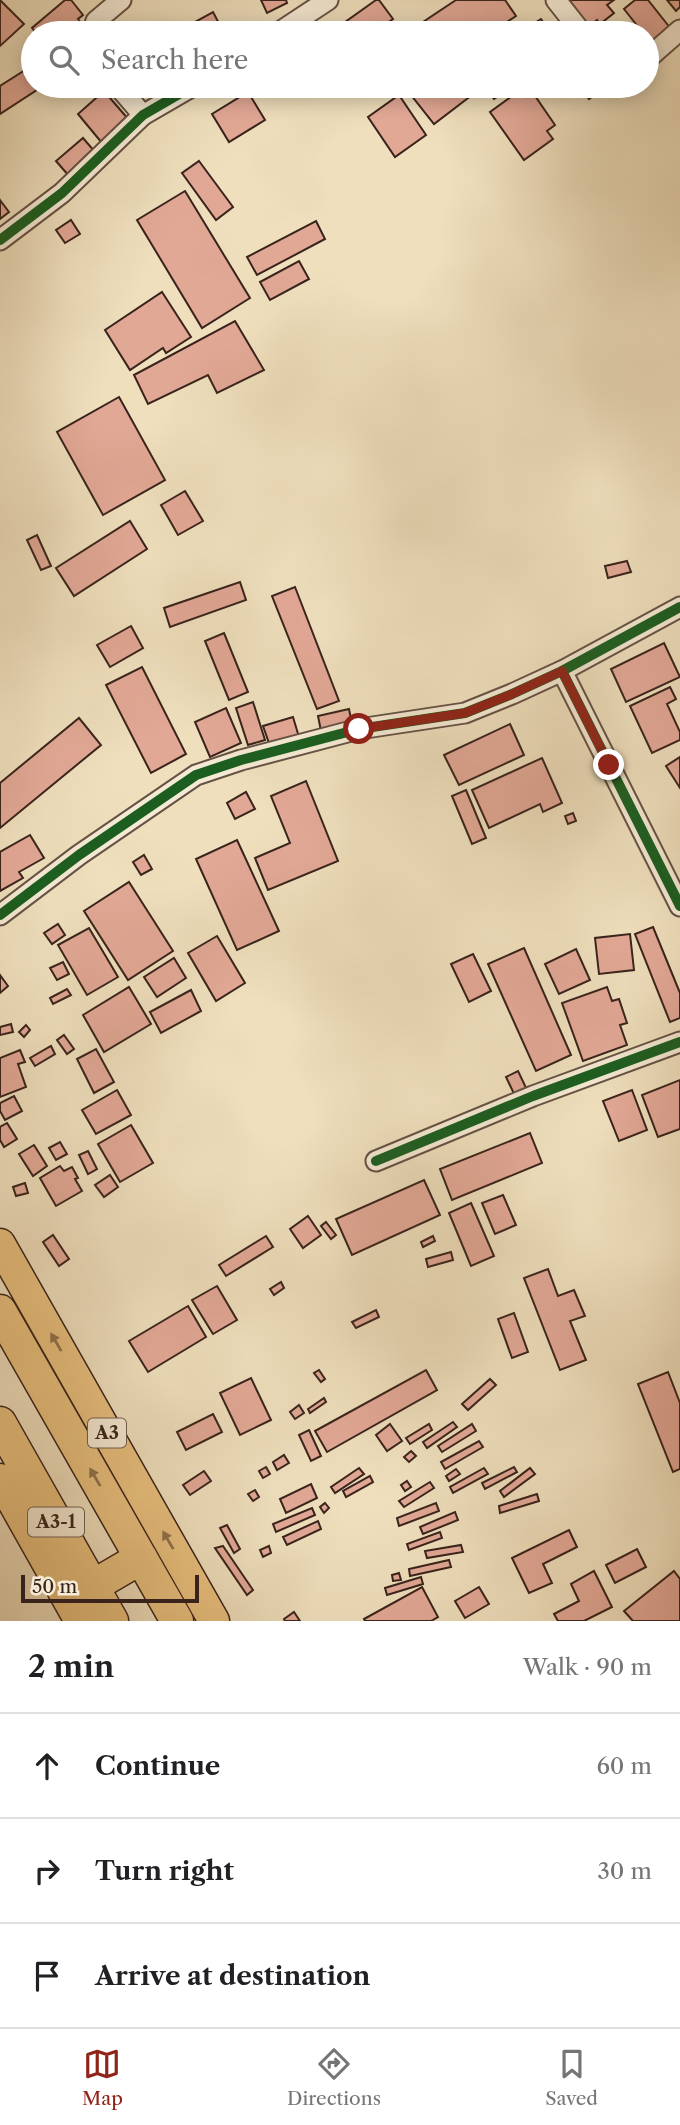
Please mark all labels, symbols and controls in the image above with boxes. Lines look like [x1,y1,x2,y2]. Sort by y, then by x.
search box [21,21,659,98]
icon: search [45,41,83,79]
text: Search here [101,44,248,76]
route start [343,713,374,744]
route end [593,749,624,780]
one-way arrow [50,1333,62,1352]
road number: A3 [88,1418,126,1448]
one-way arrow [89,1467,101,1486]
road number: A3-1 [28,1507,84,1536]
one-way arrow [162,1531,174,1550]
scale bar [21,1572,200,1604]
text: 50 m [32,1575,77,1598]
text: 2 min [28,1648,114,1685]
text: Walk · 90 m [523,1653,652,1681]
icon: ahead [28,1747,66,1785]
text: Continue [95,1750,220,1782]
text: 60 m [596,1752,652,1780]
icon: right [28,1852,66,1890]
text: Turn right [95,1855,234,1887]
text: 30 m [597,1857,652,1885]
icon: arrive [28,1957,66,1995]
text: Arrive at destination [95,1960,370,1992]
tab: Map [82,2045,123,2110]
tab: Directions [287,2045,381,2110]
tab: Saved [545,2045,598,2110]

